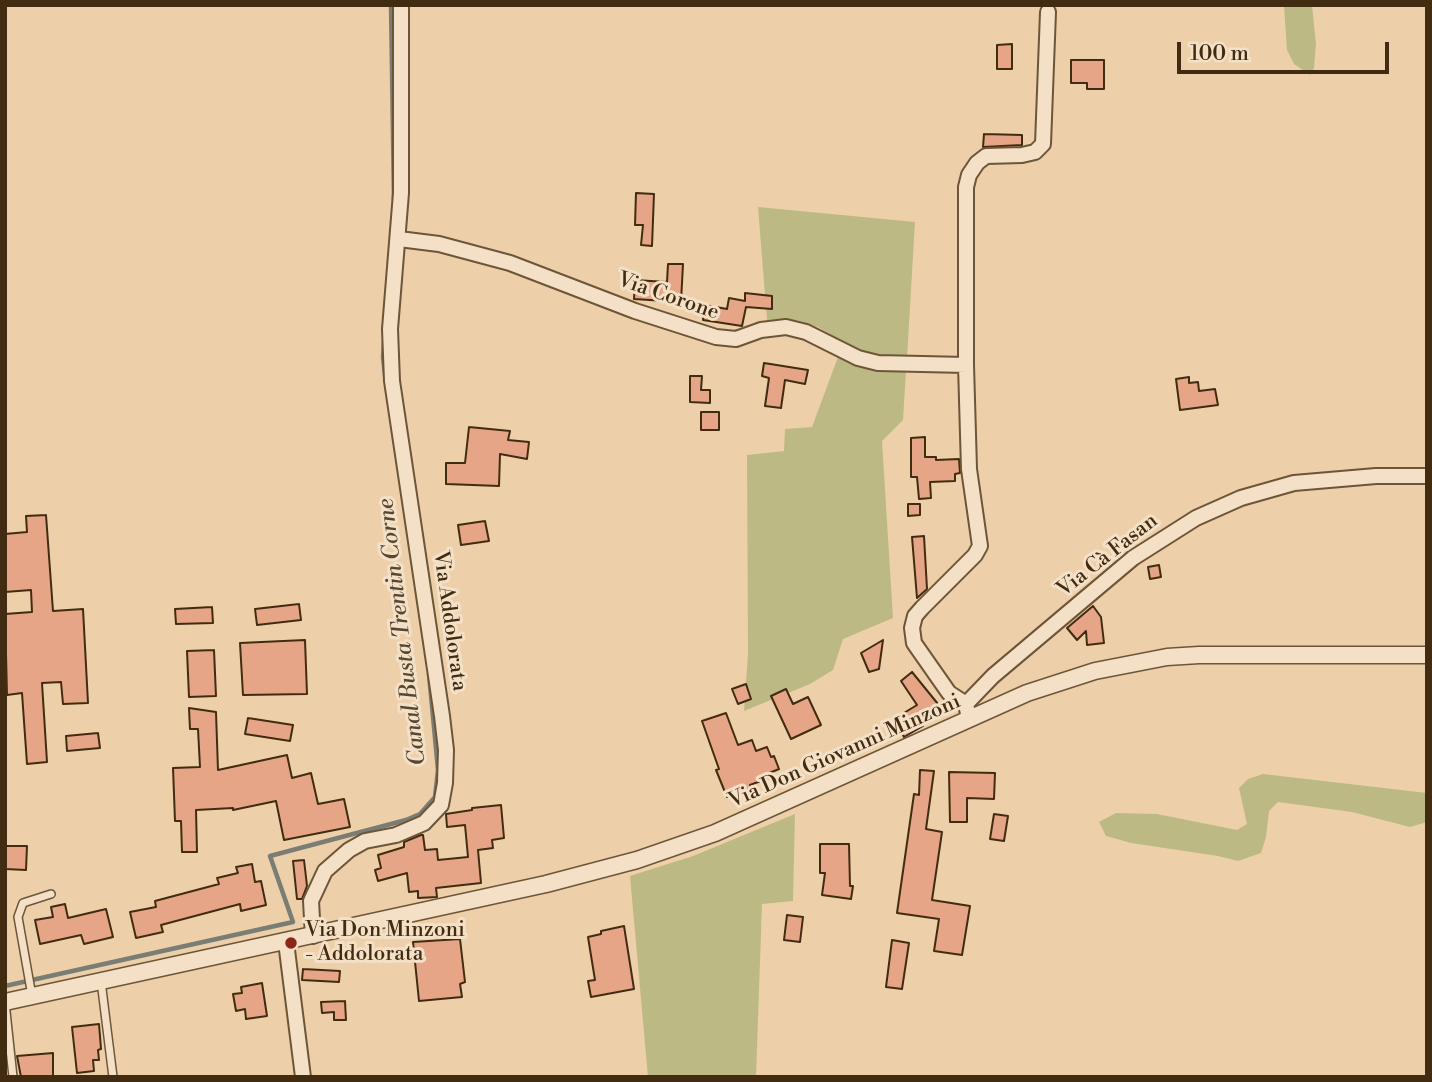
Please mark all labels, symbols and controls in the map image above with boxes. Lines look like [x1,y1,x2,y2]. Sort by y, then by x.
scale bar [1180,28,1392,72]
text: 100 m [1190,41,1249,67]
street label: Via Corone [614,268,722,326]
water label: Canal Busta Trentin Corne [373,497,433,767]
street label: Via Cà Fasan [1053,509,1163,603]
street label: Via Addolorata [427,549,471,693]
street label: Via Don Giovanni Minzoni [725,689,965,815]
place label: Via Don Minzoni - Addolorata [305,918,465,968]
marker: Via Don Minzoni - Addolorata [283,935,299,951]

